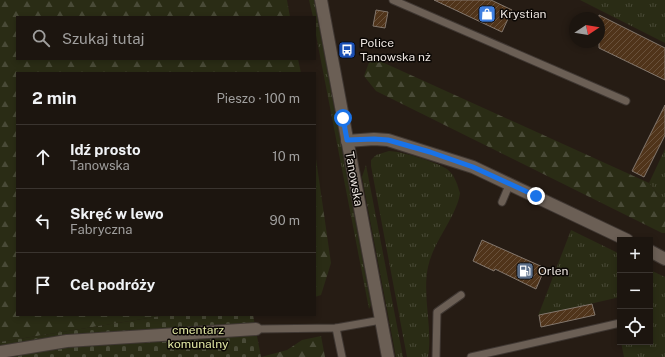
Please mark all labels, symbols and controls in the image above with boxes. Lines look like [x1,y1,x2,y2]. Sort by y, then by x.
shop icon: Krystian [477,4,497,24]
place label: Krystian [500,7,547,21]
north arrow [569,12,605,48]
search box [16,16,316,60]
icon: search [30,27,52,49]
text: Szukaj tutaj [62,30,145,47]
place label: Police Tanowska nż [360,36,431,64]
bus stop icon: Police Tanowska nż [337,40,357,60]
text: 2 min [32,88,77,108]
text: Pieszo · 100 m [216,91,300,106]
route start [334,109,352,127]
text: Idź prosto [70,141,141,158]
icon: ahead [32,146,54,168]
text: 10 m [272,149,300,164]
street label: Tanowska [342,151,366,207]
text: Tanowska [70,158,130,173]
route end [527,187,545,205]
text: Skręć w lewo [70,205,164,222]
icon: left [32,210,54,232]
text: 90 m [270,213,300,228]
text: Fabryczna [70,222,132,237]
map controls [617,237,653,345]
button: + [617,237,653,273]
fuel station icon: Orlen [515,261,535,281]
place label: Orlen [538,264,569,278]
button: − [617,273,653,309]
icon: arrive [32,274,54,296]
text: Cel podróży [70,276,155,293]
button: locate [617,309,653,345]
park label: cmentarz komunalny [168,323,229,351]

